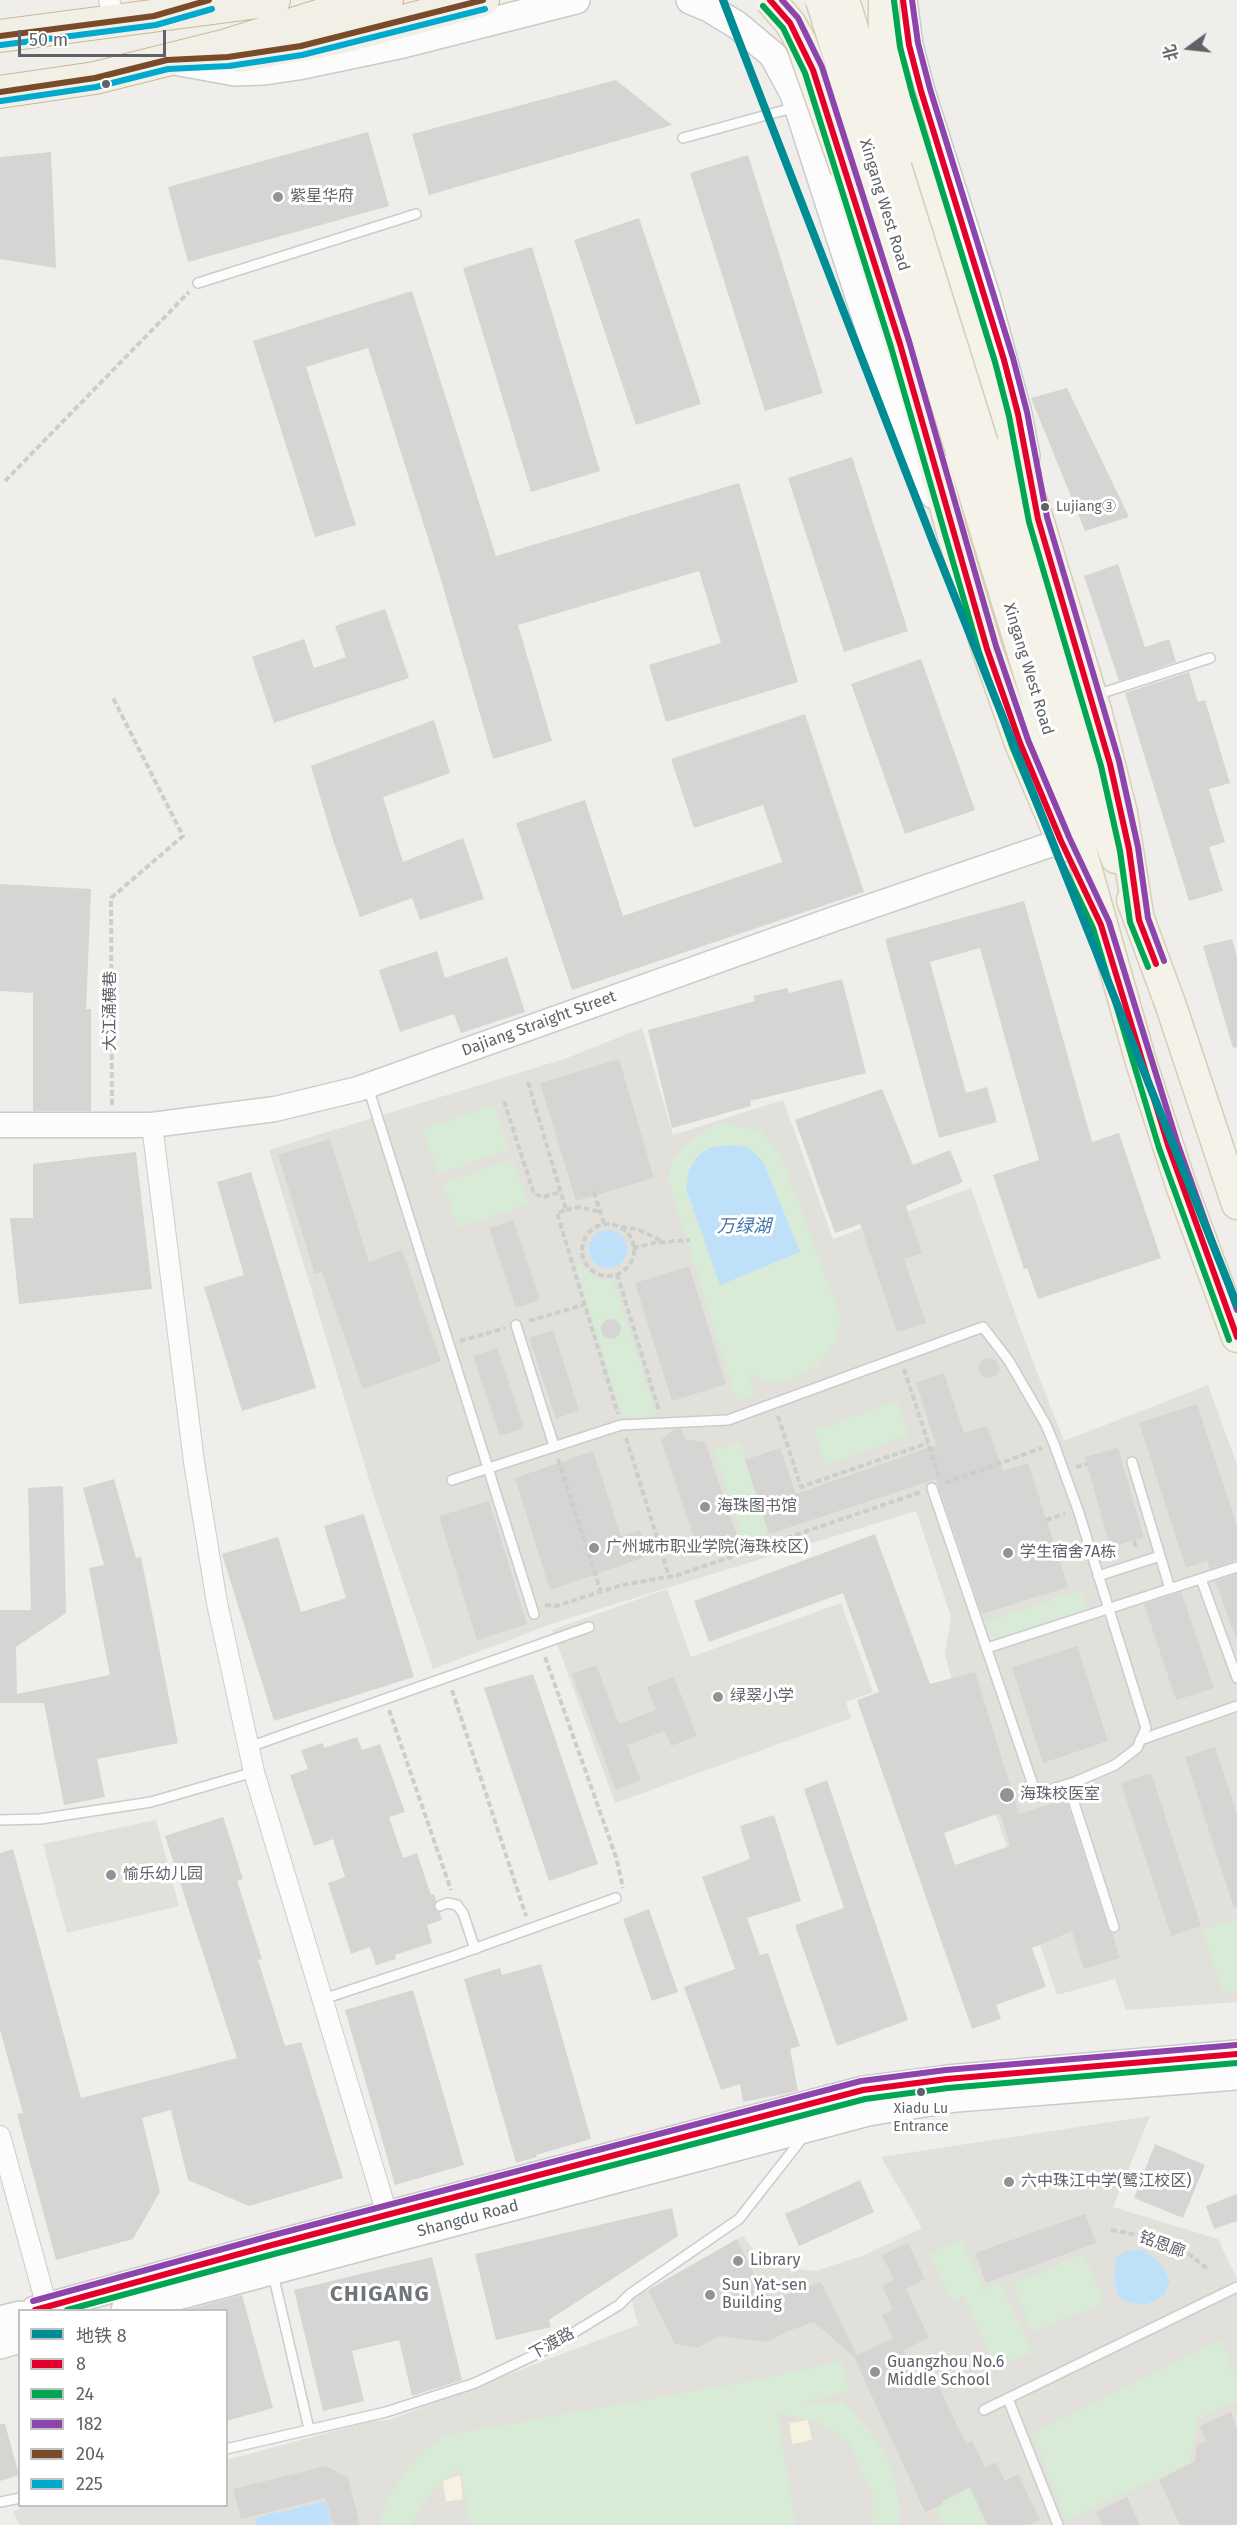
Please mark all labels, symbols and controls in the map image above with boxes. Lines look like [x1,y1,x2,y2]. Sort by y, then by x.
scale bar [21,18,170,56]
north arrow [1159,18,1219,78]
text: 50 m [29,29,68,51]
text: 北 [1160,43,1182,63]
unlabelled marker [100,78,112,90]
street label: Xingang West Road [855,137,913,273]
place label: 紫星华府 [290,187,354,207]
marker: 紫星华府 [271,190,285,204]
place label: Lujiang③ [1056,499,1116,515]
marker: Lujiang③ [1039,501,1051,513]
street label: Xingang West Road [999,601,1057,737]
street label: 大江涌横巷 [101,971,121,1051]
street label: Dajiang Straight Street [459,987,619,1061]
water label: 万绿湖 [717,1216,771,1238]
place label: 海珠图书馆 [717,1497,797,1517]
marker: 海珠图书馆 [698,1500,712,1514]
place label: 广州城市职业学院(海珠校区) [606,1538,808,1558]
marker: 广州城市职业学院(海珠校区) [587,1541,601,1555]
place label: 学生宿舍7A栋 [1020,1543,1116,1563]
marker: 学生宿舍7A栋 [1001,1546,1015,1560]
place label: 绿翠小学 [730,1687,794,1707]
marker: 绿翠小学 [711,1690,725,1704]
place label: 海珠校医室 [1020,1785,1100,1805]
marker: 海珠校医室 [998,1786,1016,1804]
place label: 愉乐幼儿园 [123,1865,203,1885]
marker: 愉乐幼儿园 [104,1868,118,1882]
marker: Xiadu Lu Entrance [915,2086,927,2098]
place label: Xiadu Lu Entrance [893,2101,949,2134]
place label: 六中珠江中学(鹭江校区) [1021,2172,1191,2192]
marker: 六中珠江中学(鹭江校区) [1002,2175,1016,2189]
street label: Shangdu Road [415,2196,521,2242]
street label: 铭恩廊 [1136,2228,1188,2262]
place label: Library [750,2251,800,2271]
marker: Library [731,2254,745,2268]
place label: Sun Yat-sen Building [722,2276,807,2314]
district label: CHIGANG [330,2282,430,2308]
marker: Sun Yat-sen Building [703,2288,717,2302]
legend [18,2309,228,2507]
street label: 下渡路 [526,2324,578,2364]
text: 地铁 8 [76,2325,127,2347]
text: 8 [76,2353,86,2375]
place label: Guangzhou No.6 Middle School [887,2353,1004,2391]
marker: Guangzhou No.6 Middle School [868,2365,882,2379]
text: 24 [76,2383,94,2405]
text: 182 [76,2413,102,2435]
text: 204 [76,2443,105,2465]
text: 225 [76,2473,103,2495]

